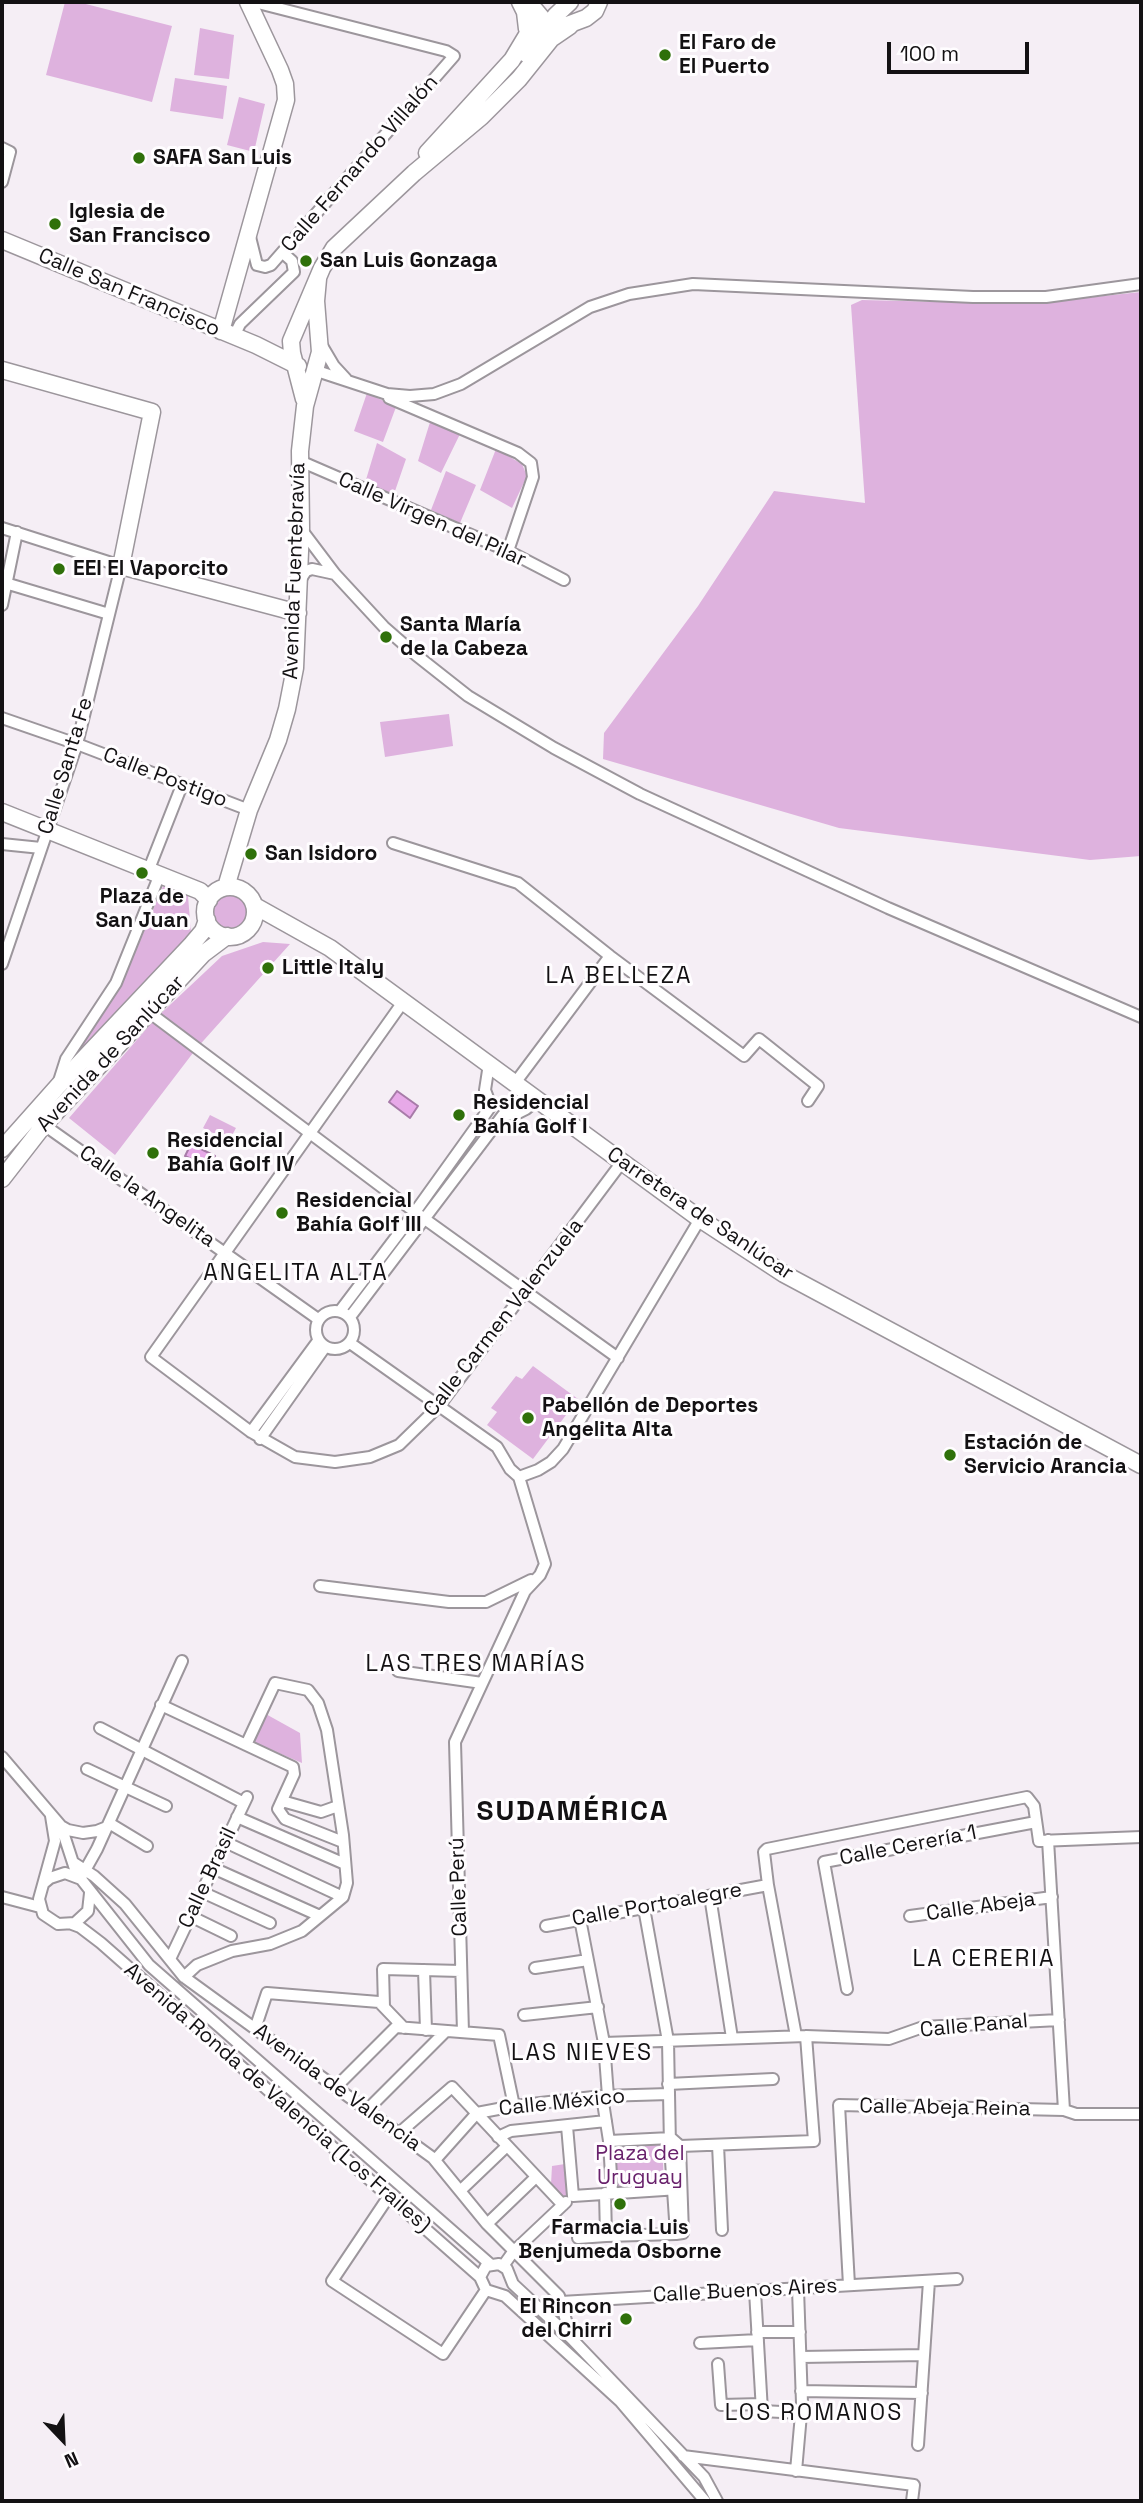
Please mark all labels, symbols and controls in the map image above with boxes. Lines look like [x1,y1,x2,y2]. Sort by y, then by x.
scale bar [891,28,1033,72]
place label: El Faro de El Puerto [679,30,776,80]
text: 100 m [900,40,959,67]
marker: El Faro de El Puerto [657,47,673,63]
street label: Calle Fernando Villalón [276,70,444,258]
place label: SAFA San Luis [153,145,292,171]
marker: SAFA San Luis [131,150,147,166]
place label: Iglesia de San Francisco [69,199,211,249]
marker: Iglesia de San Francisco [47,216,63,232]
street label: Calle San Francisco [34,243,224,343]
place label: San Luis Gonzaga [320,248,497,274]
marker: San Luis Gonzaga [298,253,314,269]
street label: Avenida Fuentebravía [279,462,311,680]
street label: Calle Virgen del Pilar [334,467,530,573]
place label: EEI El Vaporcito [73,556,228,582]
marker: EEI El Vaporcito [51,561,67,577]
place label: Santa María de la Cabeza [400,612,528,662]
marker: Santa María de la Cabeza [378,629,394,645]
street label: Calle Santa Fe [33,694,99,838]
street label: Calle Postigo [99,743,231,813]
place label: San Isidoro [265,841,377,867]
marker: San Isidoro [243,846,259,862]
marker: Plaza de San Juan [134,865,150,881]
place label: Plaza de San Juan [95,884,189,934]
place label: Little Italy [282,955,384,981]
marker: Little Italy [260,960,276,976]
district label: LA BELLEZA [547,963,691,991]
street label: Avenida de Sanlúcar [32,970,190,1138]
place label: Residencial Bahía Golf I [473,1090,589,1140]
marker: Residencial Bahía Golf I [451,1107,467,1123]
place label: Residencial Bahía Golf IV [167,1128,294,1178]
street label: Calle la Angelita [74,1141,220,1253]
street label: Carretera de Sanlúcar [602,1142,798,1286]
marker: Residencial Bahía Golf IV [145,1145,161,1161]
place label: Residencial Bahía Golf III [296,1188,422,1238]
marker: Residencial Bahía Golf III [274,1205,290,1221]
street label: Calle Carmen Valenzuela [419,1214,589,1422]
district label: ANGELITA ALTA [205,1260,387,1288]
place label: Pabellón de Deportes Angelita Alta [542,1393,758,1443]
marker: Pabellón de Deportes Angelita Alta [520,1410,536,1426]
place label: Estación de Servicio Arancia [964,1430,1127,1480]
marker: Estación de Servicio Arancia [942,1447,958,1463]
district label: LAS TRES MARÍAS [367,1651,585,1679]
district label: SUDAMÉRICA [478,1795,668,1829]
street label: Calle Cerería 1 [837,1820,979,1872]
street label: Calle Brasil [174,1824,242,1932]
street label: Calle Perú [445,1837,473,1937]
street label: Calle Portoalegre [570,1878,744,1932]
street label: Calle Abeja [925,1887,1037,1927]
district label: LA CERERIA [914,1946,1054,1974]
street label: Avenida Ronda de Valencia (Los Frailes) [119,1958,435,2238]
street label: Calle Panal [919,2009,1029,2043]
street label: Avenida de Valencia [248,2019,426,2157]
district label: LAS NIEVES [512,2040,652,2068]
street label: Calle México [498,2084,626,2122]
street label: Calle Abeja Reina [859,2094,1031,2122]
park label: Plaza del Uruguay [595,2141,685,2191]
marker: Farmacia Luis Benjumeda Osborne [612,2196,628,2212]
place label: Farmacia Luis Benjumeda Osborne [518,2215,722,2265]
street label: Calle Buenos Aires [652,2274,838,2308]
place label: El Rincon del Chirri [520,2294,612,2344]
marker: El Rincon del Chirri [618,2311,634,2327]
district label: LOS ROMANOS [726,2400,902,2428]
north arrow [28,2405,98,2475]
text: N [61,2446,82,2474]

